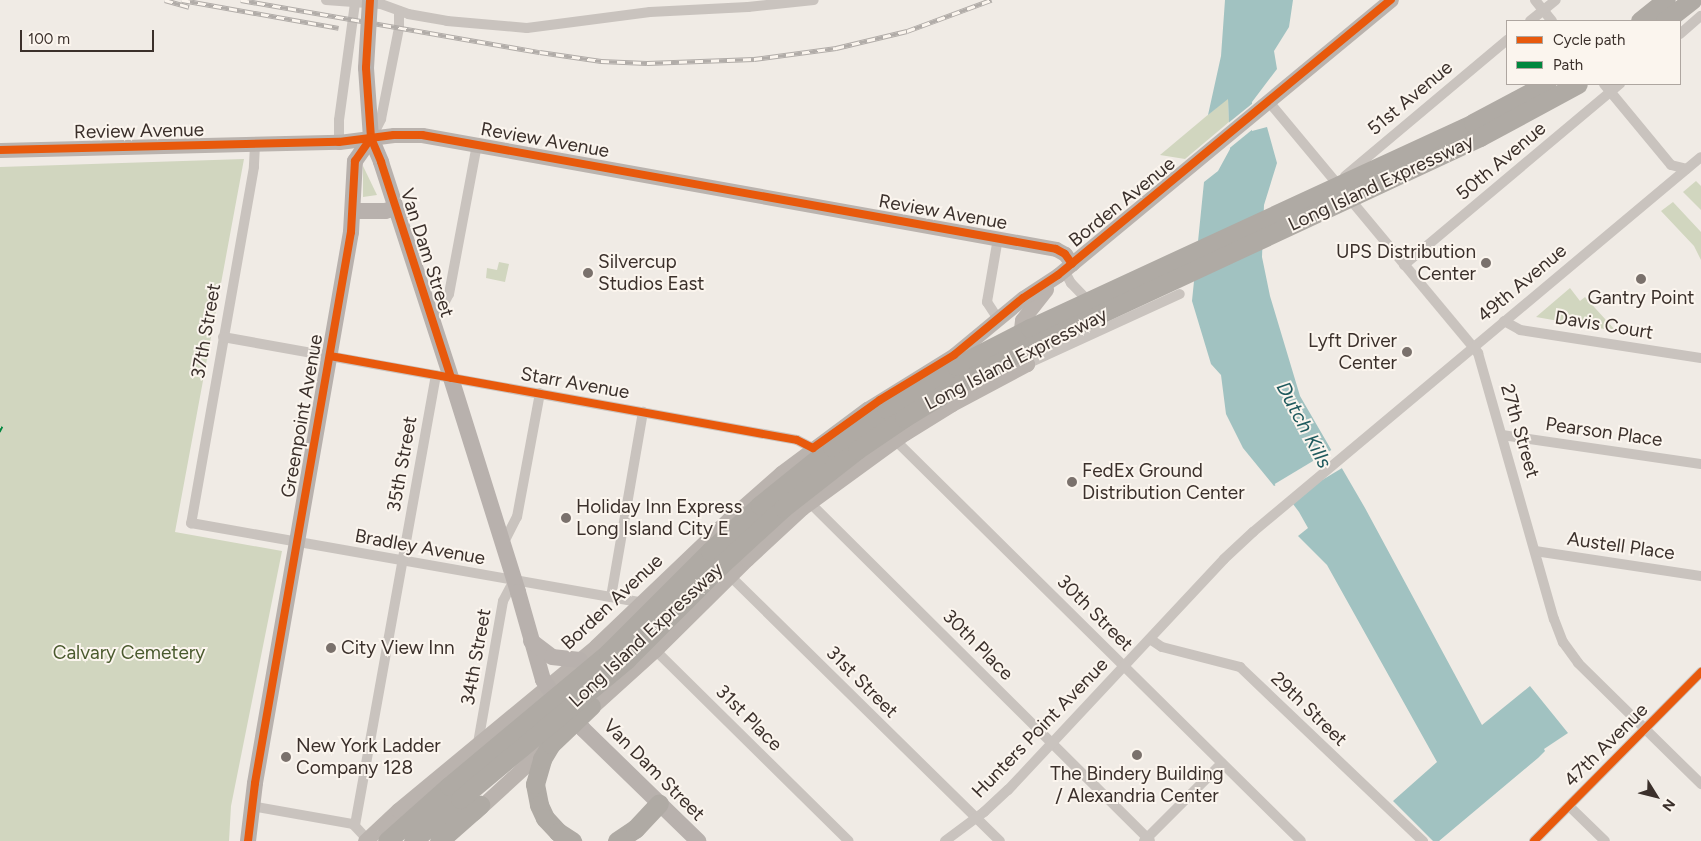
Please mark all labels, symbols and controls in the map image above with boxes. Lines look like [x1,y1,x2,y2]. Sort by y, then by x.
scale bar [22,20,156,52]
legend [1506,20,1681,85]
text: 100 m [28,30,70,48]
text: Cycle path [1553,31,1625,49]
street label: 51st Avenue [1363,56,1457,140]
text: Path [1553,56,1583,74]
street label: Review Avenue [479,117,611,163]
street label: 50th Avenue [1452,117,1550,205]
street label: Review Avenue [74,118,204,144]
street label: Long Island Expressway [1285,130,1477,236]
street label: Borden Avenue [1064,152,1180,252]
street label: Van Dam Street [395,186,459,320]
street label: Review Avenue [877,189,1009,235]
street label: 49th Avenue [1473,239,1571,327]
place label: UPS Distribution Center [1336,241,1476,285]
place label: Silvercup Studios East [598,251,705,295]
marker: UPS Distribution Center [1480,257,1492,269]
marker: Silvercup Studios East [582,267,594,279]
marker: Gantry Point [1635,273,1647,285]
street label: 37th Street [186,282,226,380]
place label: Gantry Point [1587,287,1695,309]
street label: Long Island Expressway [921,303,1111,415]
street label: Davis Court [1553,306,1655,344]
place label: Lyft Driver Center [1308,330,1397,374]
street label: Greenpoint Avenue [276,332,328,500]
marker: Lyft Driver Center [1401,346,1413,358]
street label: Starr Avenue [519,362,631,404]
water label: Dutch Kills [1271,378,1337,472]
street label: 27th Street [1496,381,1544,481]
street label: Pearson Place [1544,413,1664,451]
street label: 35th Street [382,414,422,514]
place label: FedEx Ground Distribution Center [1082,460,1245,504]
marker: FedEx Ground Distribution Center [1066,476,1078,488]
place label: Holiday Inn Express Long Island City E [576,496,742,540]
marker: Holiday Inn Express Long Island City E [560,512,572,524]
street label: Bradley Avenue [353,524,487,570]
street label: Austell Place [1566,527,1676,565]
street label: Borden Avenue [557,549,667,655]
street label: Long Island Expressway [564,558,728,712]
street label: 30th Street [1052,570,1138,656]
street label: 30th Place [938,605,1018,685]
street label: 34th Street [456,607,496,707]
place label: City View Inn [341,637,455,659]
street label: 31st Street [821,641,903,723]
park label: Calvary Cemetery [53,642,205,664]
marker: City View Inn [325,642,337,654]
street label: Hunters Point Avenue [967,653,1113,803]
street label: 29th Street [1266,667,1352,751]
street label: 31st Place [711,680,787,756]
street label: 47th Avenue [1559,698,1653,792]
street label: Van Dam Street [598,714,710,826]
place label: New York Ladder Company 128 [296,735,441,779]
marker: The Bindery Building / Alexandria Center [1131,749,1143,761]
marker: New York Ladder Company 128 [280,751,292,763]
place label: The Bindery Building / Alexandria Center [1050,763,1224,807]
north arrow [1631,771,1681,821]
text: N [1658,796,1679,814]

